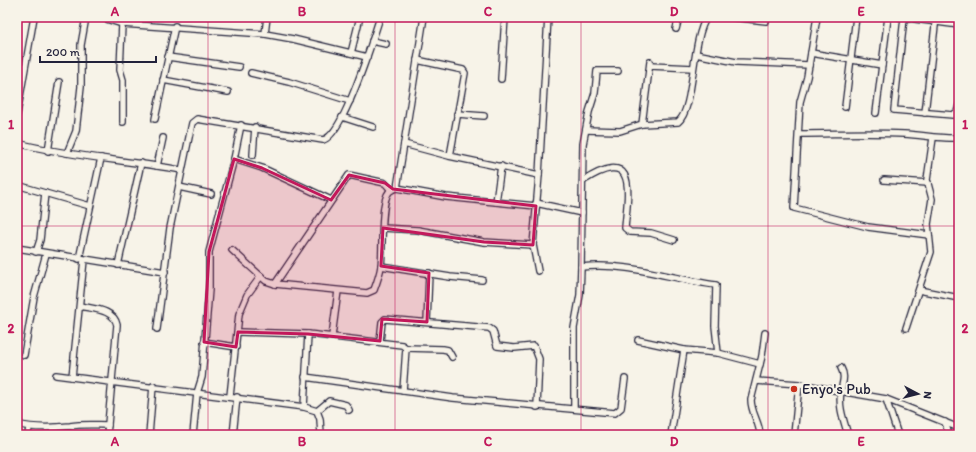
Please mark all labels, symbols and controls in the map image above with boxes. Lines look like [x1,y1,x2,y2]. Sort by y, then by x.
text: A [110,4,120,19]
text: B [298,4,307,19]
text: C [484,4,493,19]
text: D [670,4,679,19]
text: E [857,4,865,19]
scale bar [40,38,156,64]
text: 200 m [46,45,80,59]
text: 1 [8,117,14,132]
text: 1 [962,117,968,132]
text: 2 [8,321,15,336]
text: 2 [962,321,969,336]
north arrow [898,374,938,414]
place label: Enyo's Pub [802,380,871,398]
marker: Enyo's Pub [789,384,799,394]
text: N [921,391,934,400]
text: A [110,434,120,449]
text: B [298,434,307,449]
text: C [484,434,493,449]
text: D [670,434,679,449]
text: E [857,434,865,449]

